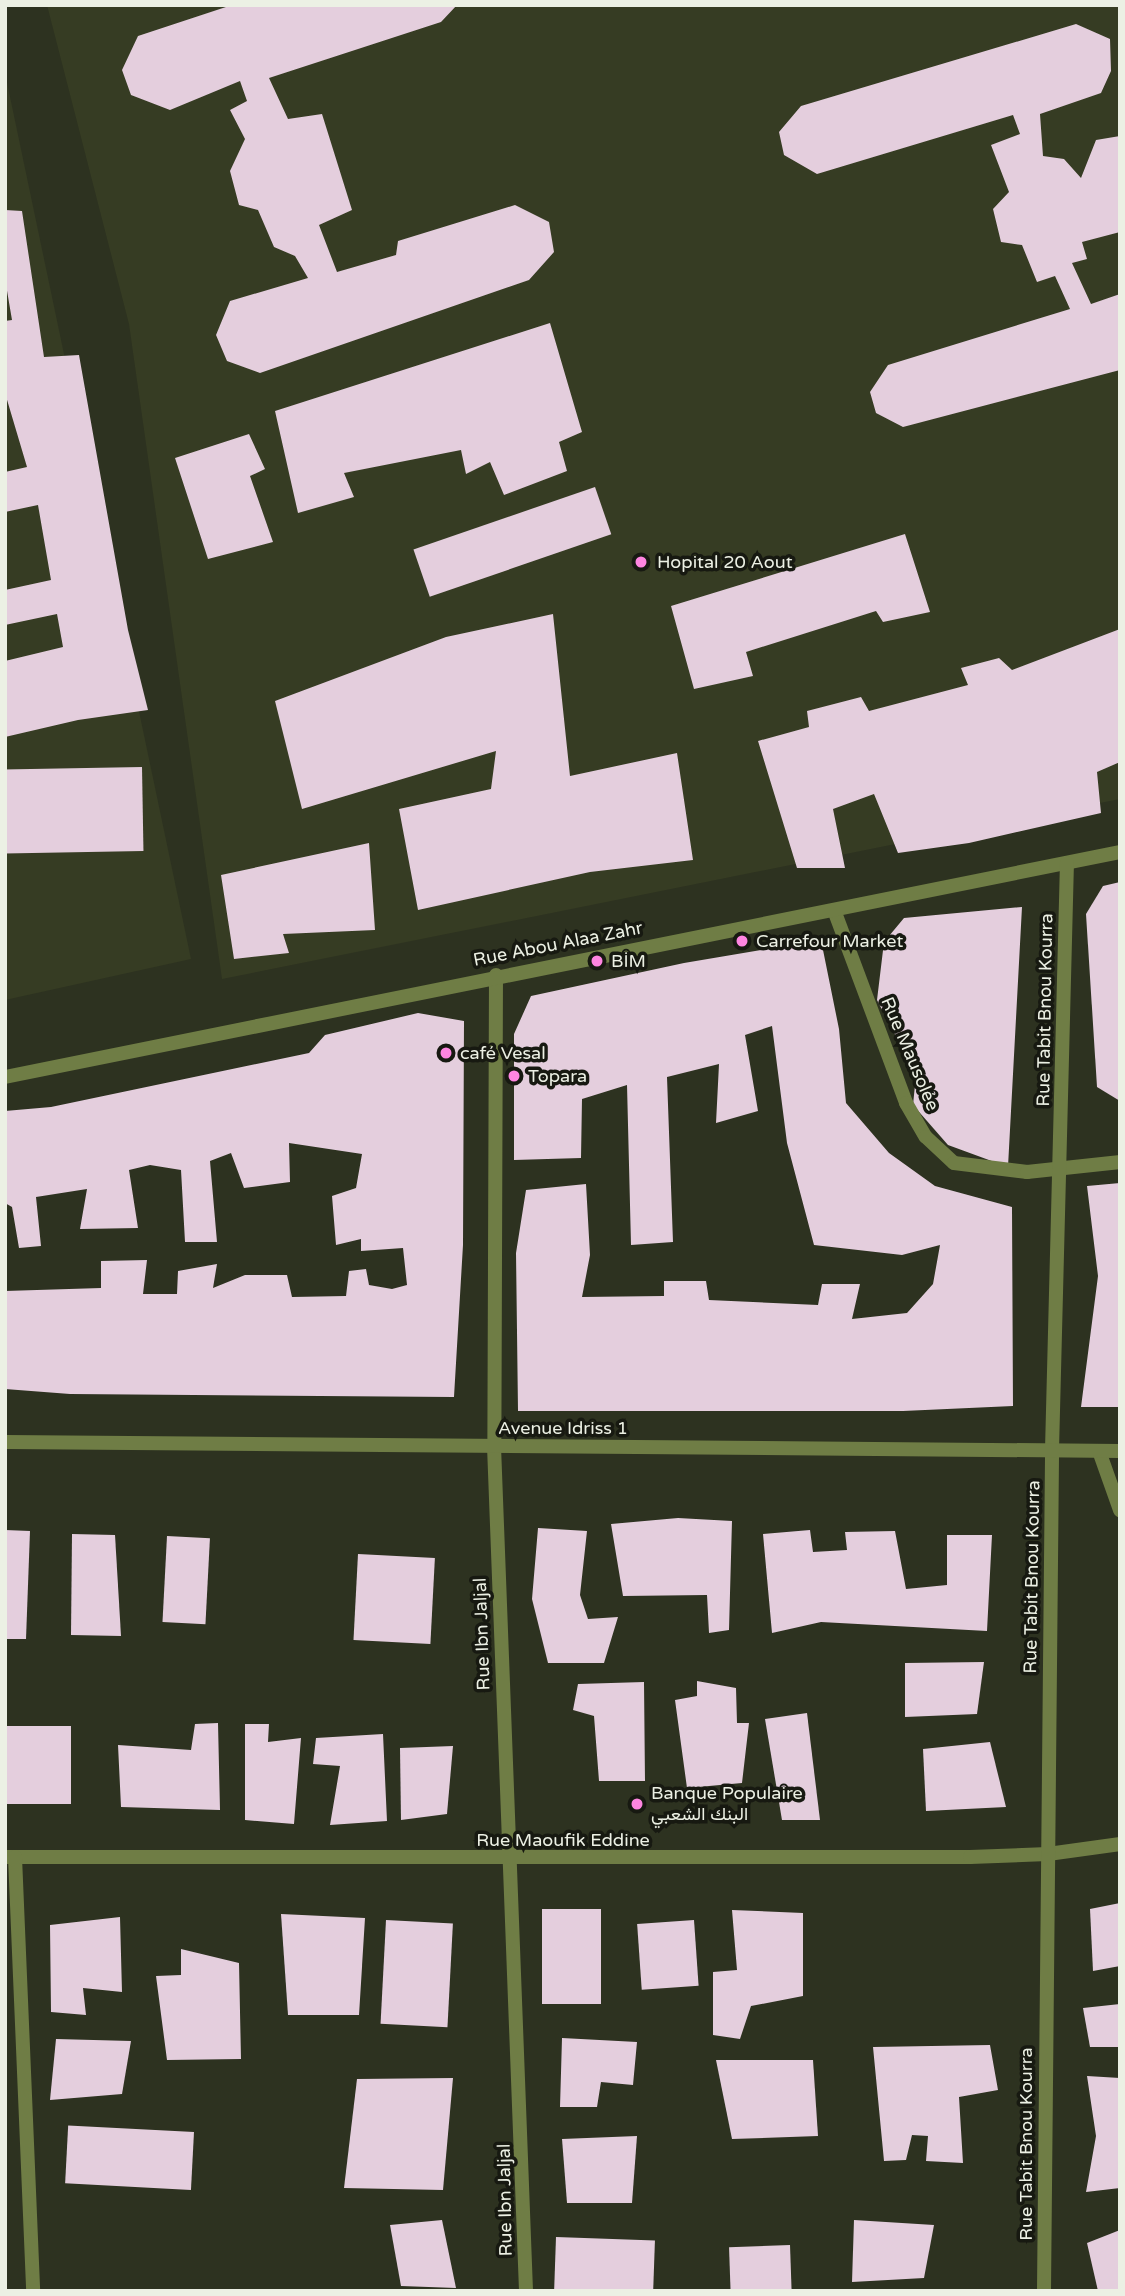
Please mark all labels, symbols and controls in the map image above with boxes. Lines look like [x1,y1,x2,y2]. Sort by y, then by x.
place label: Hopital 20 Aout [657,551,793,573]
marker: Hopital 20 Aout [631,552,651,572]
street label: Rue Tabit Bnou Kourra [1033,913,1057,1107]
street label: Rue Abou Alaa Zahr [471,917,645,971]
place label: Carrefour Market [756,930,903,952]
marker: Carrefour Market [734,933,750,949]
place label: BİM [611,950,646,972]
marker: BİM [589,953,605,969]
street label: Rue Mausolée [876,994,944,1114]
place label: café Vesal [460,1042,546,1064]
marker: café Vesal [438,1045,454,1061]
place label: Topara [528,1065,587,1087]
marker: Topara [506,1068,522,1084]
street label: Avenue Idriss 1 [498,1417,628,1439]
street label: Rue Tabit Bnou Kourra [1020,1480,1044,1674]
street label: Rue Ibn Jaljal [469,1577,495,1691]
place label: Banque Populaire البنك الشعبي [651,1783,803,1826]
marker: Banque Populaire البنك الشعبي [629,1796,645,1812]
street label: Rue Maoufik Eddine [476,1829,650,1851]
street label: Rue Tabit Bnou Kourra [1015,2047,1037,2241]
street label: Rue Ibn Jaljal [493,2143,517,2257]

